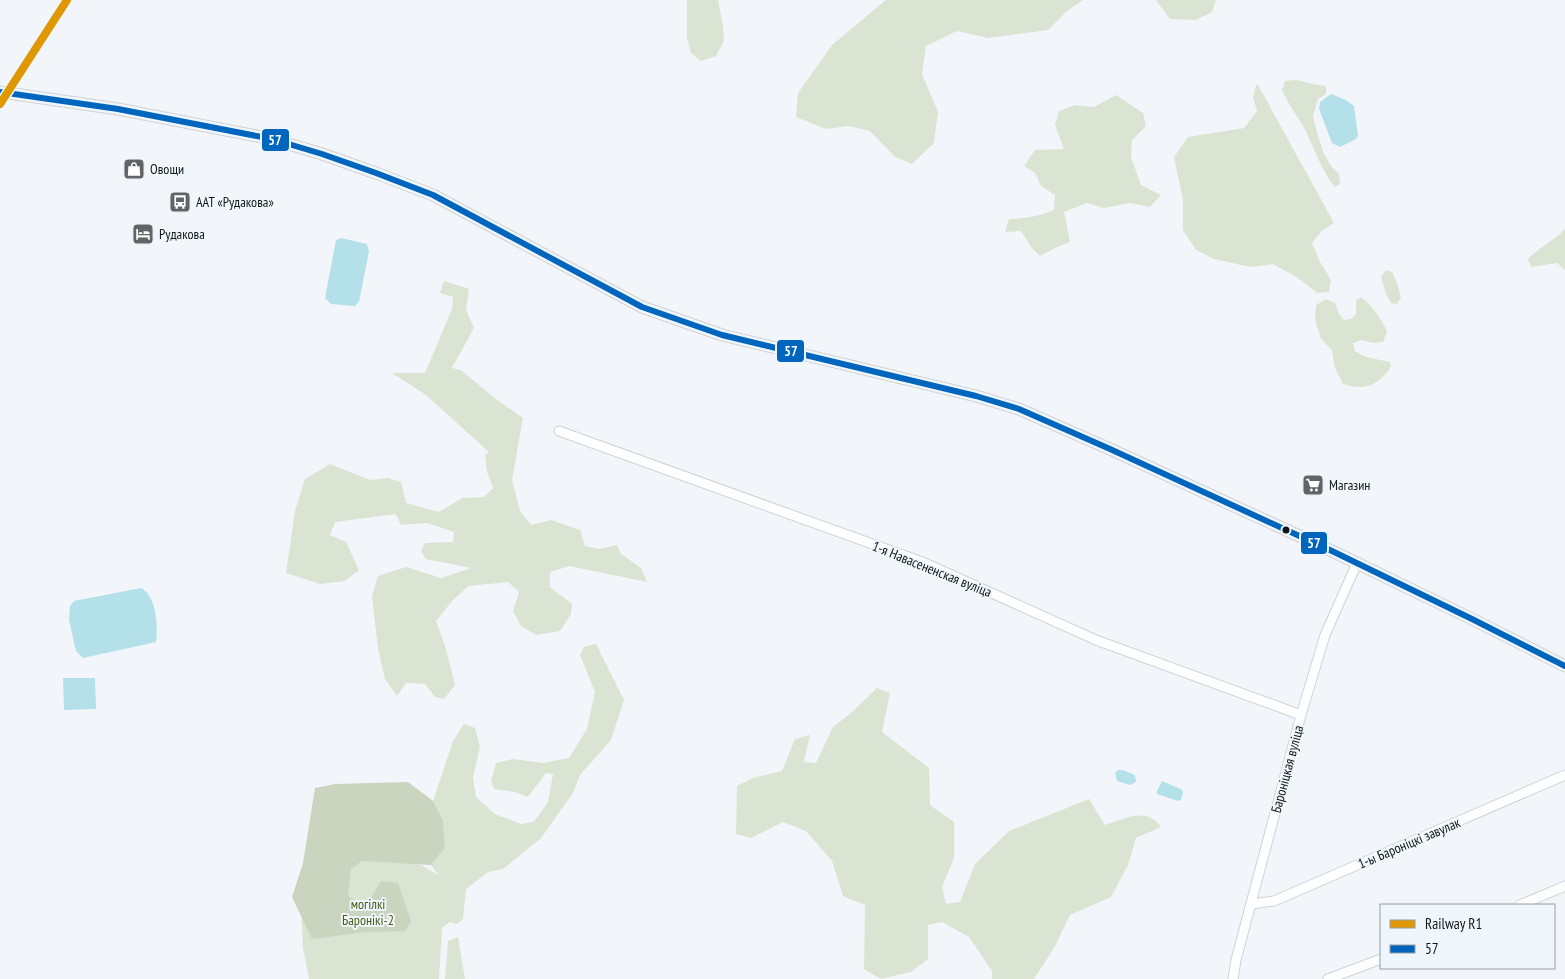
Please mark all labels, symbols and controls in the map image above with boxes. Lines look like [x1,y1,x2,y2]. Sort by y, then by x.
line badge: 57 [261,128,290,152]
text: 57 [268,131,282,149]
shop icon: Овощи [122,157,146,181]
place label: Овощи [150,160,184,178]
bus stop icon: ААТ «Рудакова» [168,190,192,214]
place label: ААТ «Рудакова» [196,193,274,211]
hotel icon: Рудакова [131,222,155,246]
place label: Рудакова [159,225,205,243]
line badge: 57 [776,339,805,363]
text: 57 [784,342,798,360]
supermarket icon: Магазин [1301,473,1325,497]
place label: Магазин [1329,476,1370,494]
unlabelled marker [1281,525,1291,535]
line badge: 57 [1300,531,1328,555]
text: 57 [1307,534,1321,552]
street label: 1-я Навасененская вуліца [870,537,994,601]
street label: Бароніцкая вуліца [1267,723,1307,815]
street label: 1-ы Бароніцкі завулак [1355,813,1463,873]
park label: могілкі Баронікі-2 [342,895,394,929]
legend [1380,904,1555,969]
text: Railway R1 [1425,914,1482,933]
text: 57 [1425,939,1439,958]

